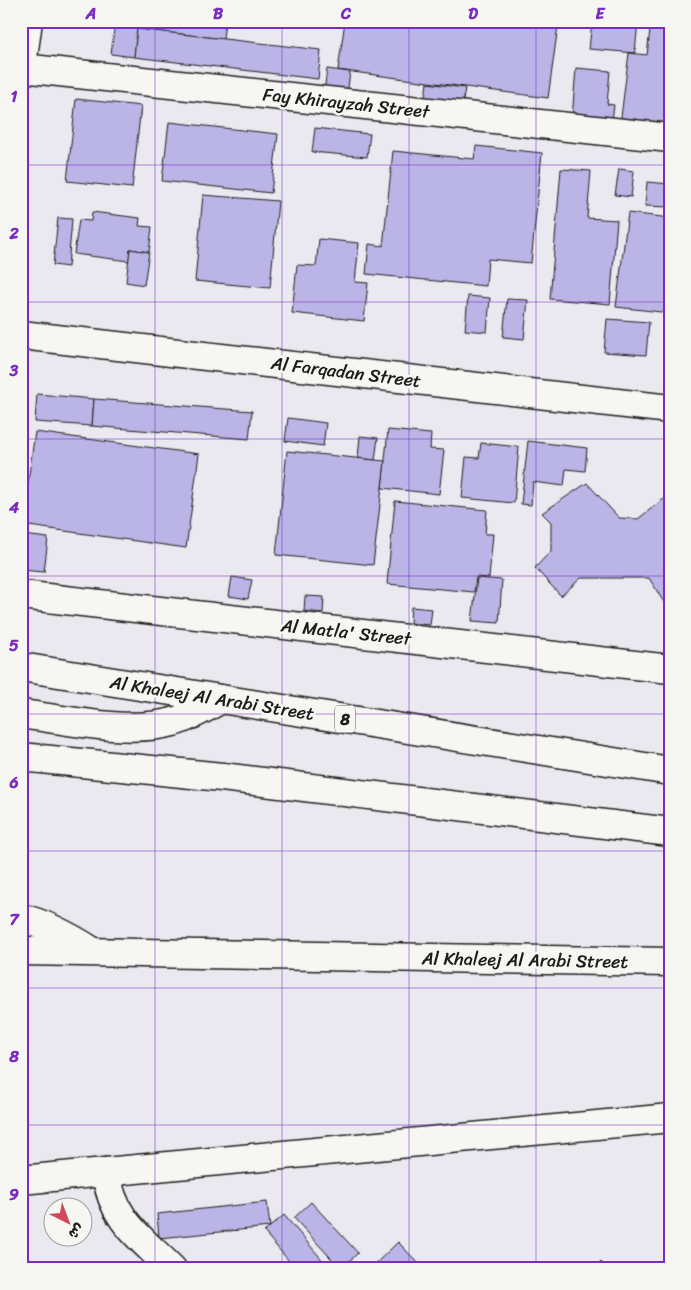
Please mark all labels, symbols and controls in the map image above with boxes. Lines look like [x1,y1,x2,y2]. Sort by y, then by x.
text: A [85,0,96,28]
text: B [213,0,224,28]
text: C [340,0,352,28]
text: D [468,0,478,28]
text: E [596,0,606,28]
street label: Fay Khirayzah Street [261,78,432,128]
text: 1 [11,82,18,111]
text: 2 [8,219,19,248]
street label: Al Farqadan Street [268,347,423,397]
text: 3 [9,356,19,385]
text: 4 [8,493,19,522]
street label: Al Matla' Street [278,609,413,655]
text: 5 [9,631,19,660]
street label: Al Khaleej Al Arabi Street [107,666,316,730]
road number: 8 [335,706,355,732]
text: 6 [8,768,19,797]
text: 7 [9,905,20,934]
street label: Al Khaleej Al Arabi Street [421,942,629,978]
text: 8 [8,1042,19,1071]
text: 9 [9,1180,19,1209]
north arrow [42,1198,92,1248]
text: ش [62,1217,90,1246]

